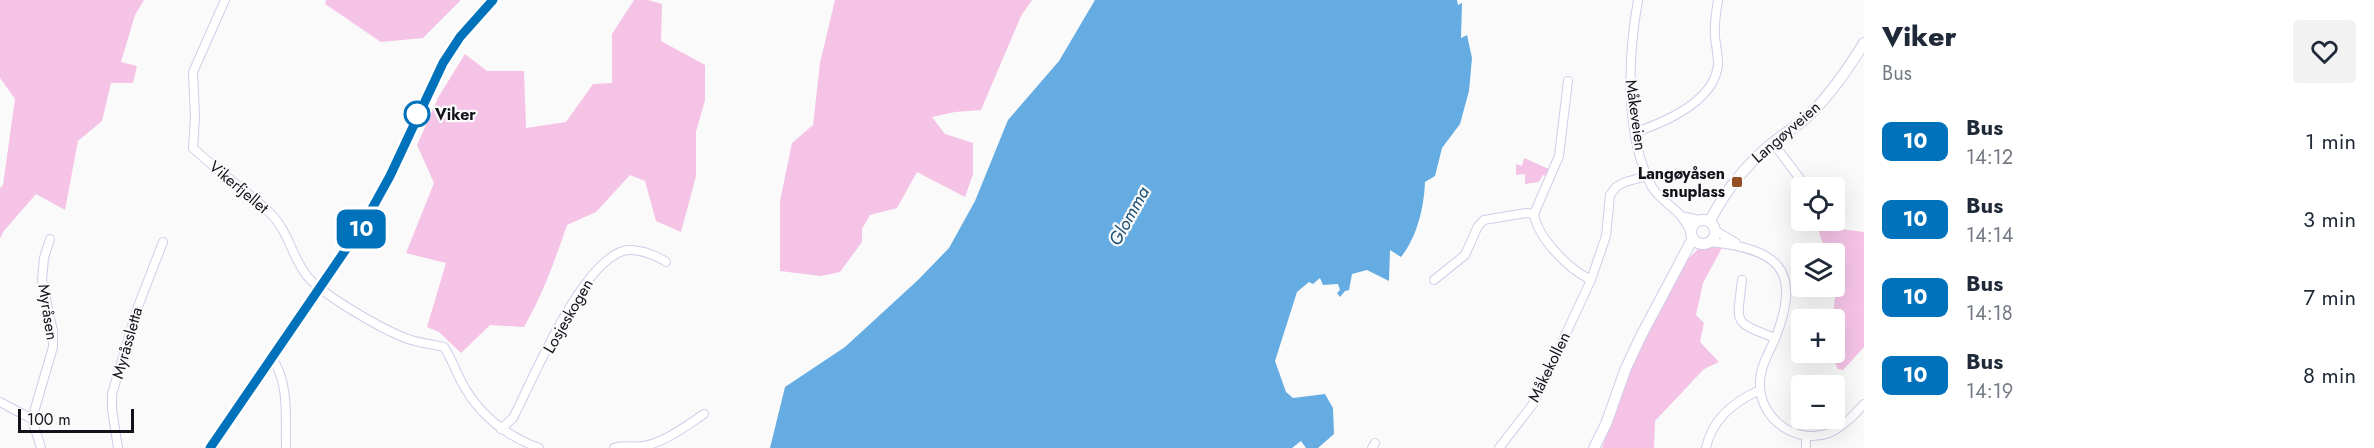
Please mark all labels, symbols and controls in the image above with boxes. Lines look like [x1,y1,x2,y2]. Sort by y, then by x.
text: Viker [1882,16,1957,57]
button: heart [2293,20,2356,83]
text: Bus [1882,59,1912,88]
street label: Måkeveien [1620,78,1652,152]
street label: Langøyveien [1747,96,1825,168]
marker: Viker [404,101,430,127]
place label: Viker [434,103,476,126]
text: Bus [1966,111,2003,143]
text: 1 min [2305,125,2356,157]
text: 10 [1903,126,1927,156]
text: 14:12 [1966,143,2013,172]
street label: Vikerfjellet [204,155,274,219]
place label: Langøyåsen snuplass [1638,162,1725,203]
marker: Langøyåsen snuplass [1730,175,1744,189]
map controls [1791,177,1845,429]
button: locate [1791,177,1845,231]
water label: Glomma [1102,182,1156,250]
text: Bus [1966,189,2003,221]
text: 3 min [2303,203,2356,235]
text: 10 [1903,204,1927,234]
line badge: 10 [334,210,388,248]
text: 10 [349,214,373,244]
text: 14:14 [1966,221,2013,250]
button: layers [1791,243,1845,297]
text: Bus [1966,267,2003,299]
street label: Losjeskogen [537,275,599,357]
text: 7 min [2303,281,2356,313]
street label: Myråsen [32,282,64,342]
text: 10 [1903,282,1927,312]
text: 14:18 [1966,299,2013,328]
street label: Myråssletta [106,305,148,381]
button: + [1791,309,1845,363]
street label: Måkekollen [1522,328,1576,406]
text: Bus [1966,345,2003,377]
text: 8 min [2303,359,2356,391]
text: 10 [1903,360,1927,390]
button: − [1791,375,1845,429]
text: 14:19 [1966,377,2013,406]
scale bar [18,406,134,434]
text: 100 m [27,408,71,431]

